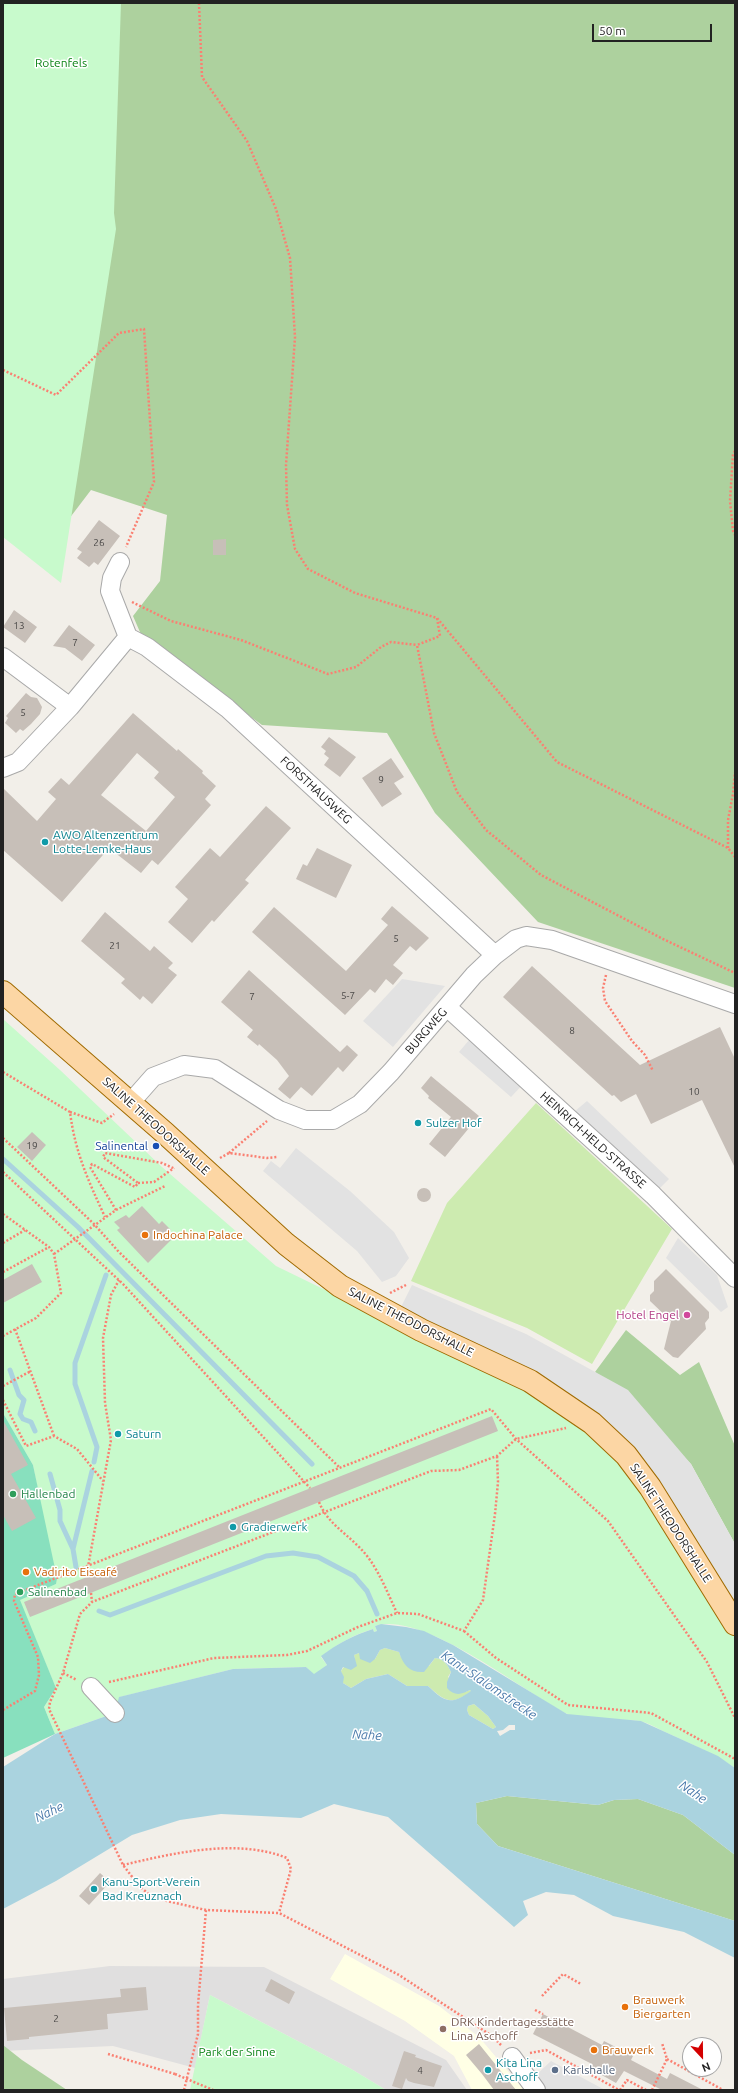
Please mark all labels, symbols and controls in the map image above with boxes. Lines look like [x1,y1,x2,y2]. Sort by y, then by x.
scale bar [594,16,714,42]
text: 50 m [599,24,626,37]
park label: Rotenfels [35,56,87,70]
house number: 26 [93,537,105,549]
house number: 13 [13,620,25,632]
house number: 7 [72,637,78,649]
house number: 5 [20,707,26,719]
street label: FORSTHAUSWEG [277,753,355,827]
house number: 9 [378,774,384,786]
place label: AWO Altenzentrum Lotte-Lemke-Haus [53,828,158,856]
marker: AWO Altenzentrum Lotte-Lemke-Haus [40,837,50,847]
house number: 5 [393,933,399,945]
house number: 21 [109,940,121,952]
house number: 5-7 [341,990,355,1002]
house number: 7 [249,991,255,1003]
street label: BURGWEG [402,1005,450,1057]
house number: 8 [569,1025,575,1037]
street label: SALINE THEODORSHALLE [100,1074,212,1178]
house number: 10 [688,1086,700,1098]
street label: HEINRICH-HELD-STRASSE [537,1089,649,1191]
place label: Sulzer Hof [426,1116,482,1130]
marker: Sulzer Hof [413,1118,423,1128]
place label: Salinental [95,1139,148,1153]
house number: 19 [26,1140,38,1152]
marker: Salinental [151,1141,161,1151]
place label: Indochina Palace [153,1228,243,1242]
marker: Indochina Palace [140,1230,150,1240]
street label: SALINE THEODORSHALLE [346,1284,476,1360]
place label: Hotel Engel [616,1308,679,1322]
marker: Hotel Engel [682,1310,692,1320]
place label: Saturn [126,1427,161,1441]
marker: Saturn [113,1429,123,1439]
street label: SALINE THEODORSHALLE [627,1461,715,1585]
place label: Hallenbad [21,1487,76,1501]
marker: Hallenbad [8,1489,18,1499]
place label: Gradierwerk [241,1520,308,1534]
marker: Gradierwerk [228,1522,238,1532]
place label: Vadirito Eiscafé [34,1565,117,1579]
marker: Vadirito Eiscafé [21,1567,31,1577]
place label: Salinenbad [28,1585,87,1599]
marker: Salinenbad [15,1587,25,1597]
water label: Kanu-Slalomstrecke [438,1647,540,1723]
water label: Nahe [352,1726,382,1744]
water label: Nahe [676,1777,710,1807]
water label: Nahe [32,1798,66,1826]
place label: Kanu-Sport-Verein Bad Kreuznach [102,1875,200,1903]
marker: Kanu-Sport-Verein Bad Kreuznach [89,1884,99,1894]
place label: Brauwerk Biergarten [633,1993,690,2021]
marker: Brauwerk Biergarten [620,2002,630,2012]
house number: 2 [53,2013,59,2025]
place label: DRK Kindertagesstätte Lina Aschoff [451,2015,574,2043]
marker: DRK Kindertagesstätte Lina Aschoff [438,2024,448,2034]
north arrow [682,2037,722,2077]
place label: Brauwerk [602,2043,654,2057]
park label: Park der Sinne [198,2045,276,2059]
marker: Brauwerk [589,2045,599,2055]
place label: Kita Lina Aschoff [496,2056,542,2084]
text: N [700,2060,712,2074]
place label: Karlshalle [563,2063,615,2077]
house number: 4 [417,2065,423,2077]
marker: Kita Lina Aschoff [483,2065,493,2075]
marker: Karlshalle [550,2065,560,2075]

